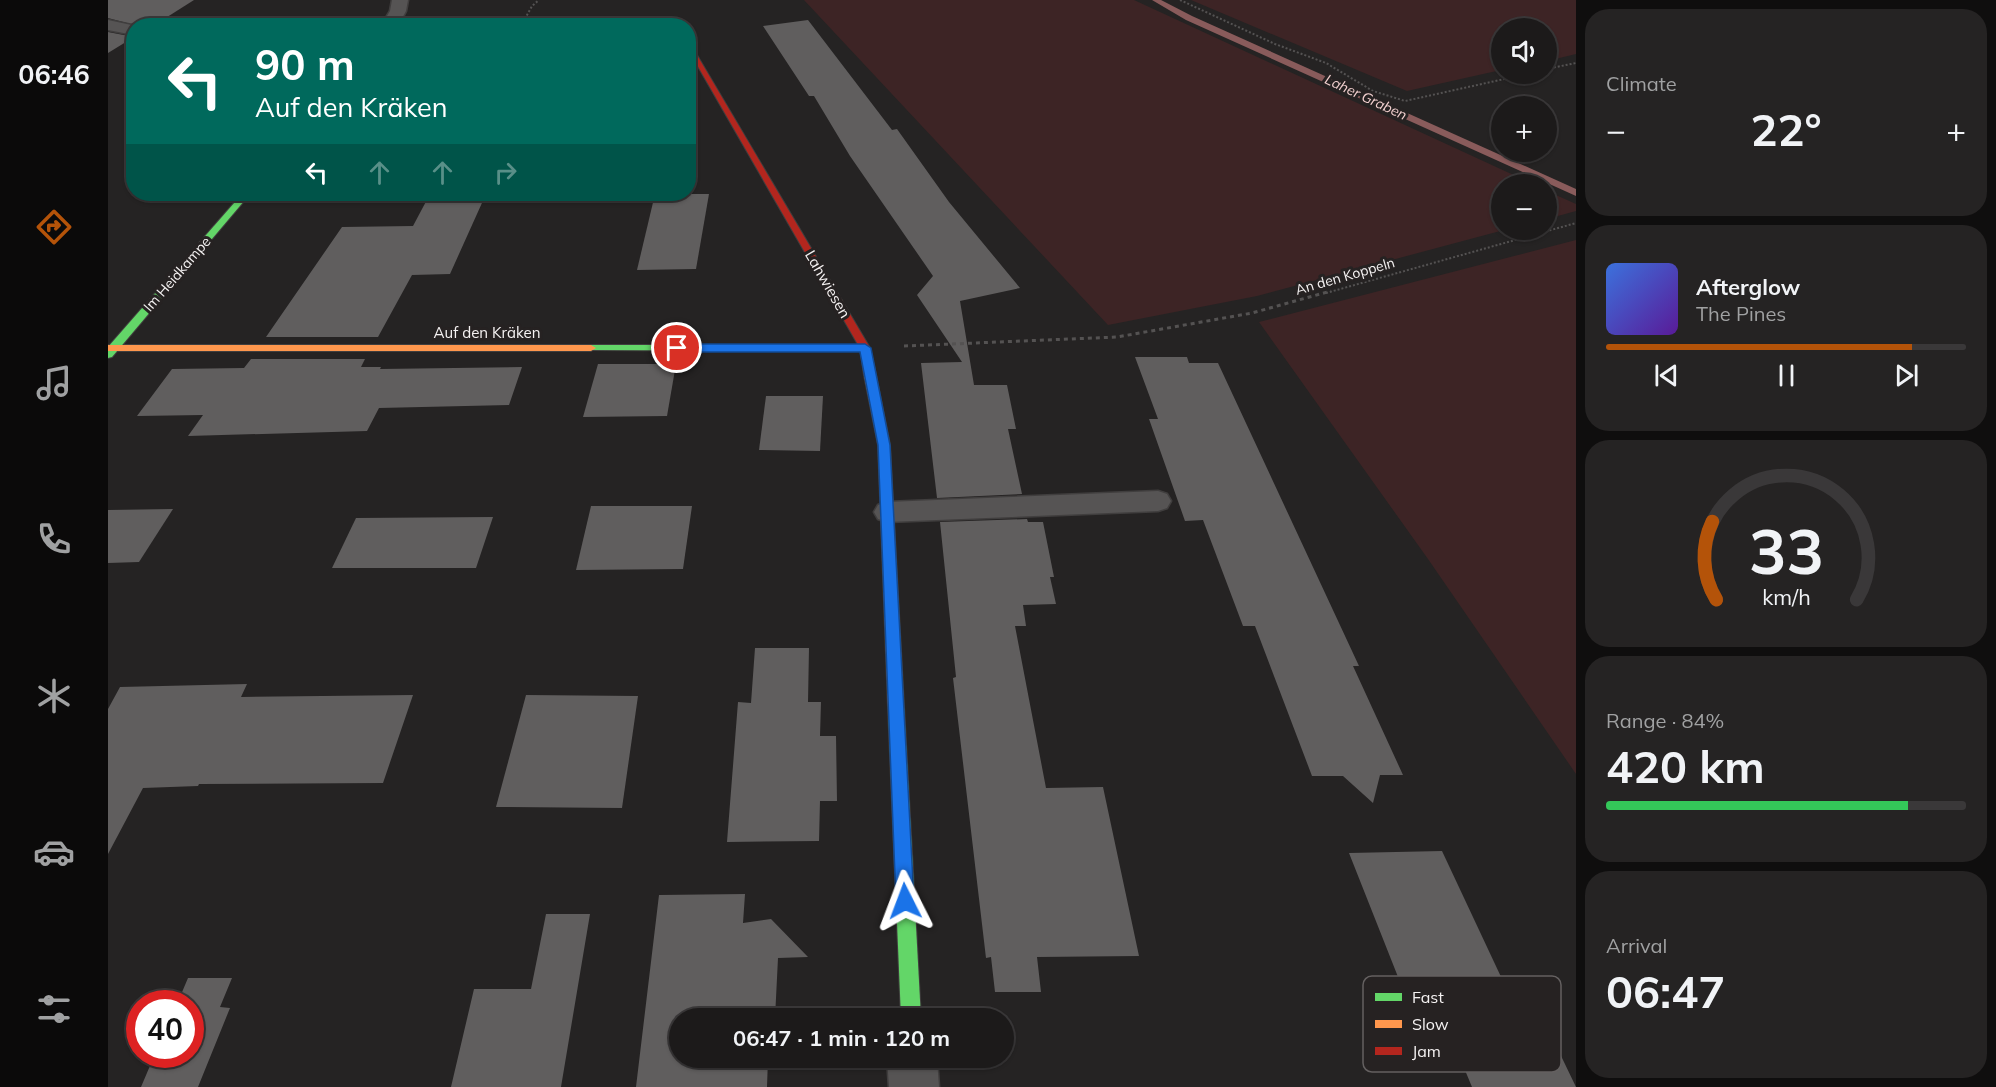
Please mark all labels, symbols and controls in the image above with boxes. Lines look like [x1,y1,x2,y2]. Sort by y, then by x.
map controls [1491,18,1557,240]
button: sound [1491,18,1557,84]
text: 90 m [255,38,355,91]
icon: left [156,42,234,120]
text: 06:46 [18,57,90,91]
water label: Laher Graben [1322,70,1410,124]
text: Climate [1606,71,1677,96]
text: Auf den Kräken [255,90,448,124]
button: + [1491,96,1557,162]
text: 22° [1750,101,1822,157]
text: − [1606,109,1626,150]
text: + [1946,109,1966,150]
icon: left [300,156,333,189]
icon: ahead [363,156,396,189]
icon: ahead [426,156,459,189]
icon: right [489,156,522,189]
button: − [1491,174,1557,240]
icon: directions [33,206,75,248]
street label: Im Heidkampe [140,233,214,315]
street label: Lahwiesen [801,247,855,321]
street label: An den Koppeln [1293,253,1397,299]
text: Afterglow [1696,273,1800,301]
text: The Pines [1696,301,1786,326]
pin [651,322,702,373]
street label: Auf den Kräken [434,323,540,342]
icon: arrive [660,331,693,364]
icon: previous [1650,359,1683,392]
icon: pause [1770,359,1803,392]
icon: next [1890,359,1923,392]
icon: music [33,362,75,404]
text: 33 [1749,512,1823,591]
icon: phone [33,518,75,560]
text: km/h [1762,584,1810,611]
icon: climate [33,675,75,717]
text: Range · 84% [1606,708,1724,733]
text: 420 km [1606,738,1765,794]
icon: car [33,831,75,873]
position arrow [873,869,937,933]
text: Arrival [1606,933,1667,958]
text: 06:47 [1606,963,1725,1019]
legend [1363,976,1561,1072]
text: Fast [1412,987,1444,1007]
icon: filters [33,988,75,1030]
speed limit sign: 40 [126,990,204,1068]
text: Slow [1412,1014,1449,1034]
text: 06:47 · 1 min · 120 m [733,1024,950,1052]
text: Jam [1412,1041,1441,1061]

